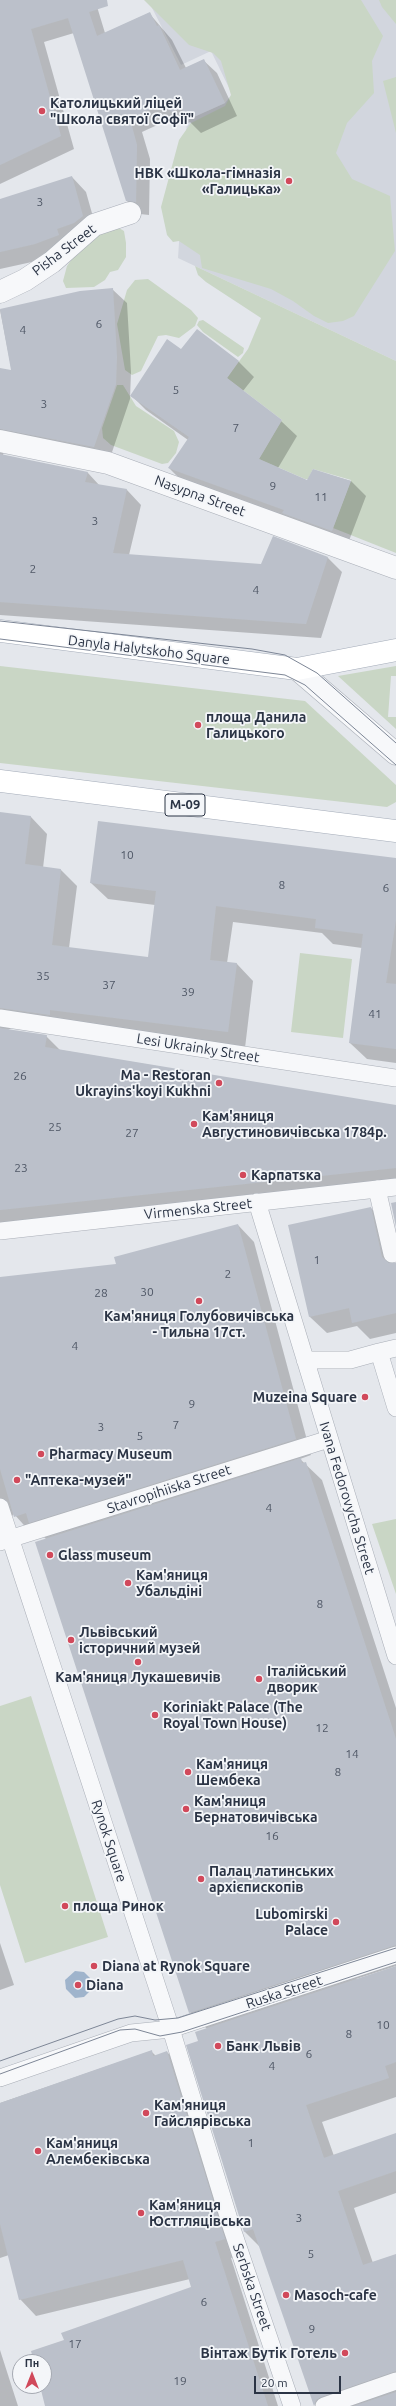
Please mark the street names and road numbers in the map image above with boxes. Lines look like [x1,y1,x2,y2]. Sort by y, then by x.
street label: Pisha Street [29,221,99,279]
street label: Nasypna Street [152,472,248,520]
street label: Danyla Halytskoho Square [67,632,231,668]
road number: М-09 [165,794,205,816]
street label: Lesi Ukrainky Street [135,1030,261,1066]
street label: Virmenska Street [143,1195,253,1223]
street label: Ivana Fedorovycha Street [316,1420,378,1576]
street label: Stavropihiiska Street [105,1461,233,1517]
street label: Rynok Square [88,1798,130,1884]
street label: Ruska Street [244,1972,324,2012]
street label: Serbska Street [229,2241,275,2333]

